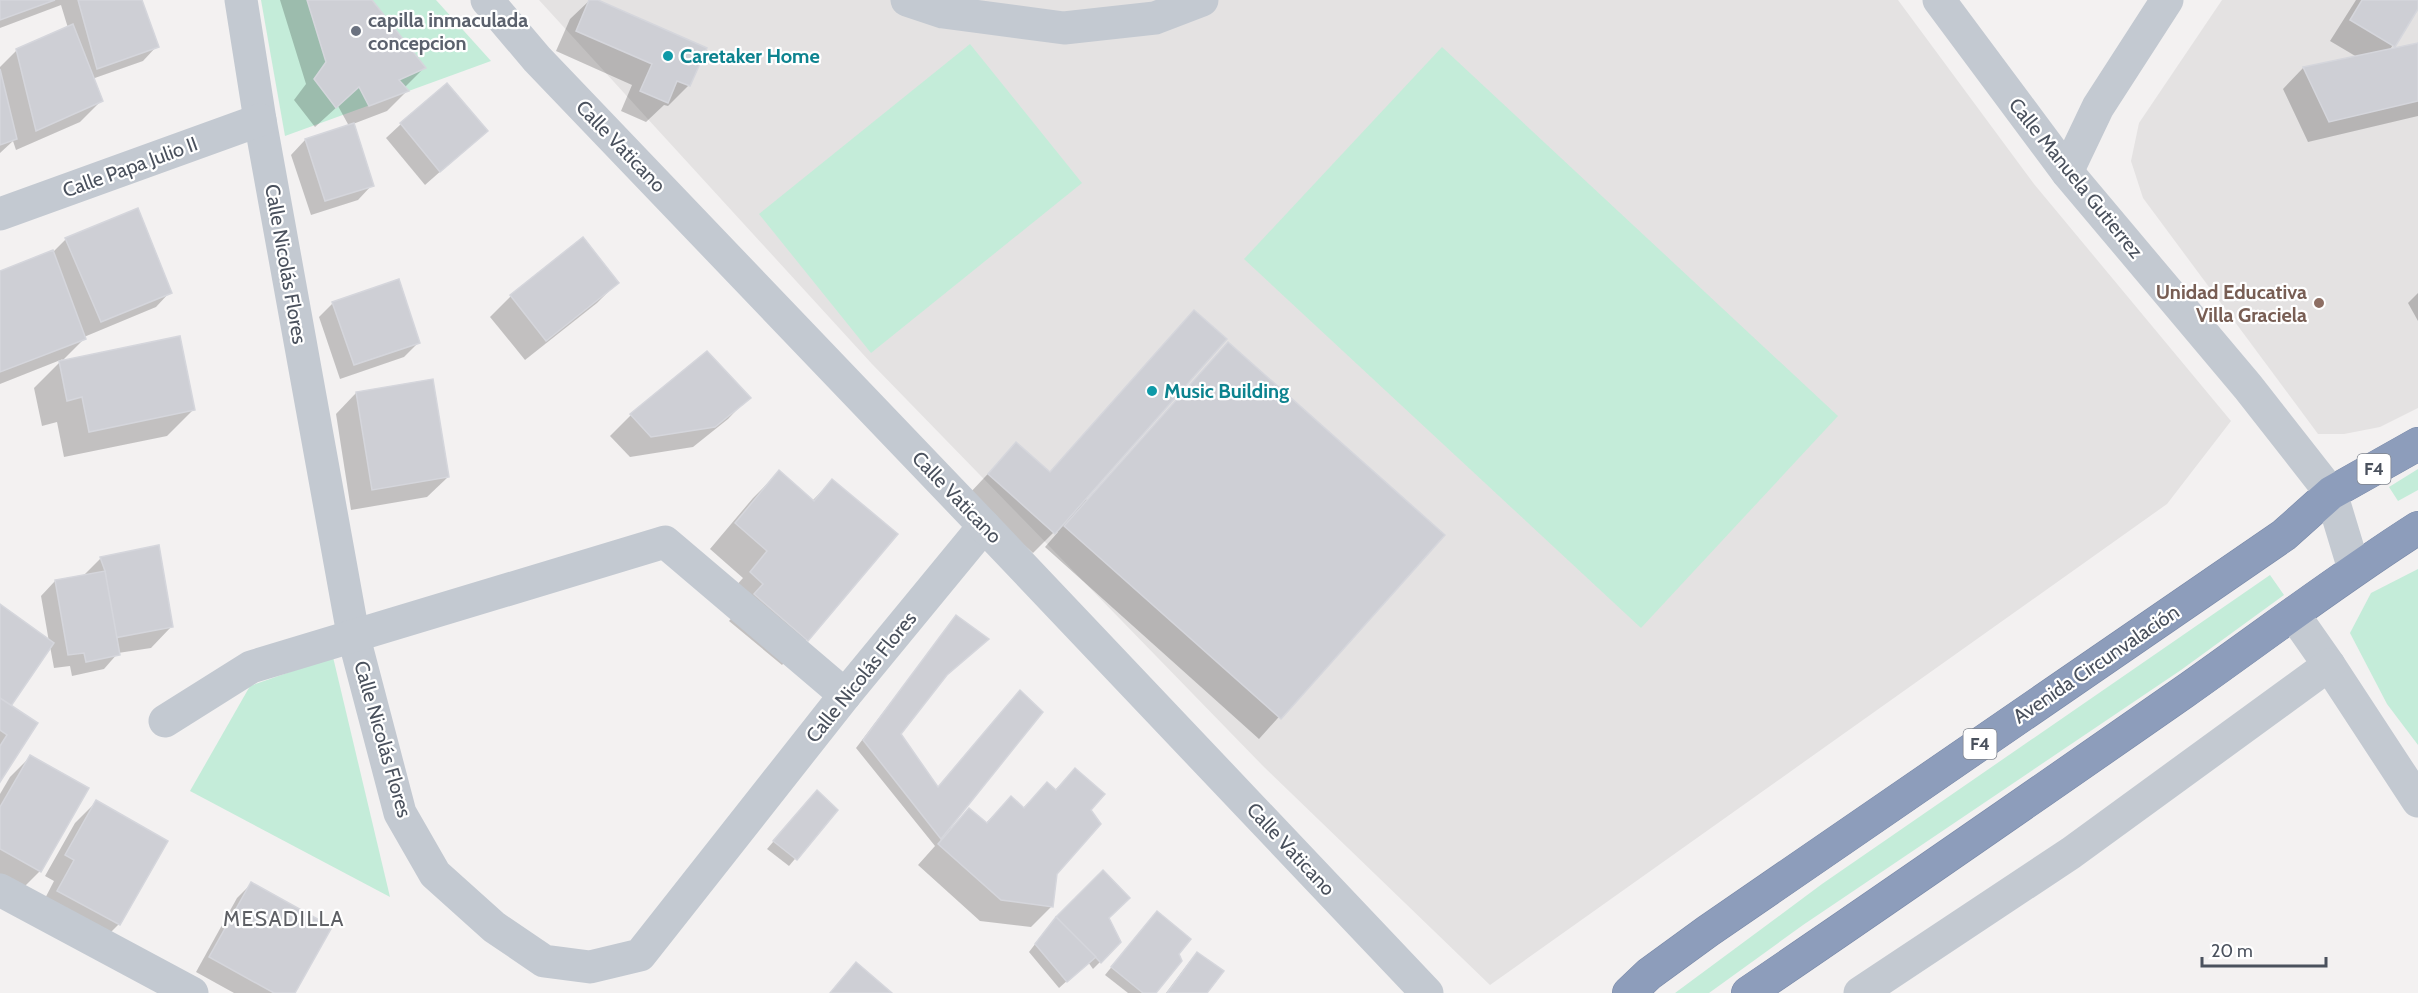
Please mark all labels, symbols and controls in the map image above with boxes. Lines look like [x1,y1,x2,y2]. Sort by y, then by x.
place label: capilla inmaculada concepcion [368,8,528,55]
marker: capilla inmaculada concepcion [349,24,363,38]
place label: Caretaker Home [680,44,820,68]
marker: Caretaker Home [661,49,675,63]
street label: Calle Manuela Gutierrez [2004,93,2148,263]
street label: Calle Vaticano [571,95,671,197]
street label: Calle Papa Julio II [59,131,201,203]
street label: Calle Nicolás Flores [260,182,312,346]
place label: Unidad Educativa Villa Graciela [2156,280,2307,327]
marker: Unidad Educativa Villa Graciela [2312,296,2326,310]
place label: Music Building [1164,379,1289,403]
marker: Music Building [1145,384,1159,398]
street label: Calle Vaticano [907,446,1007,548]
road number: F4 [2358,454,2390,484]
street label: Avenida Circunvalación [2008,600,2184,728]
street label: Calle Nicolás Flores [801,607,921,747]
street label: Calle Nicolás Flores [349,658,417,820]
road number: F4 [1964,729,1996,759]
street label: Calle Vaticano [1242,797,1340,901]
district label: MESADILLA [223,906,345,931]
scale bar [2202,930,2326,968]
text: 20 m [2211,940,2253,962]

